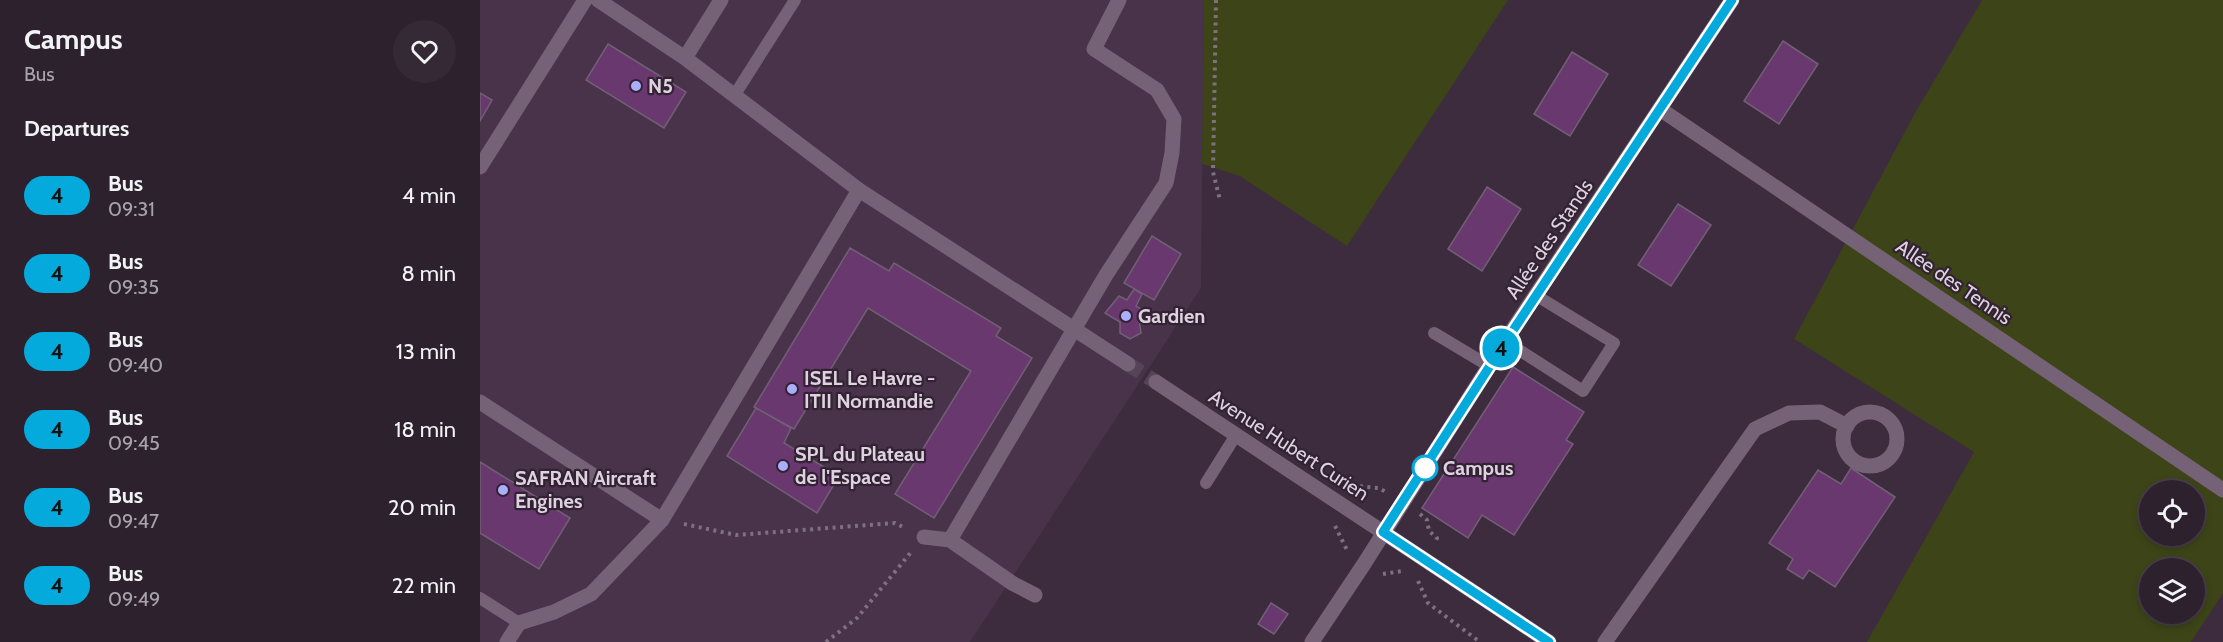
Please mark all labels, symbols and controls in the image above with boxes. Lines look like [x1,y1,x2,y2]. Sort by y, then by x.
button: heart [393,20,456,83]
text: Campus [24,22,123,56]
text: Bus [24,62,55,86]
place label: N5 [648,74,673,98]
marker: N5 [629,79,643,93]
text: Departures [24,115,129,142]
text: Bus [108,170,143,197]
street label: Allée des Stands [1500,175,1598,303]
text: 4 min [402,182,456,209]
text: 4 [50,183,64,208]
text: 09:31 [108,197,155,221]
street label: Allée des Tennis [1891,234,2017,330]
text: Bus [108,248,143,275]
text: 8 min [401,260,456,287]
text: 4 [50,261,64,286]
text: 09:35 [108,275,159,299]
place label: Gardien [1138,304,1205,328]
marker: Gardien [1119,309,1133,323]
text: Bus [108,326,143,353]
line badge: 4 [1482,328,1520,368]
text: 4 [1494,336,1508,361]
text: 13 min [396,338,456,365]
text: 4 [50,339,64,364]
text: 09:40 [108,353,163,377]
place label: ISEL Le Havre - ITII Normandie [804,366,935,413]
marker: ISEL Le Havre - ITII Normandie [785,382,799,396]
street label: Avenue Hubert Curien [1205,384,1373,506]
text: Bus [108,404,143,431]
text: 18 min [394,416,456,443]
text: 4 [50,417,64,442]
text: 09:45 [108,431,160,455]
place label: SPL du Plateau de l'Espace [795,442,925,489]
marker: Campus [1412,455,1438,481]
place label: Campus [1443,456,1513,480]
marker: SPL du Plateau de l'Espace [776,459,790,473]
place label: SAFRAN Aircraft Engines [515,466,656,513]
map controls [2139,480,2205,624]
button: locate [2139,480,2205,546]
text: Bus [108,482,143,509]
marker: SAFRAN Aircraft Engines [496,483,510,497]
text: 20 min [388,494,456,521]
text: 4 [50,495,64,520]
text: 09:47 [108,509,159,533]
button: layers [2139,558,2205,624]
text: Bus [108,560,143,587]
text: 22 min [392,572,456,599]
text: 4 [50,573,64,598]
text: 09:49 [108,587,160,611]

